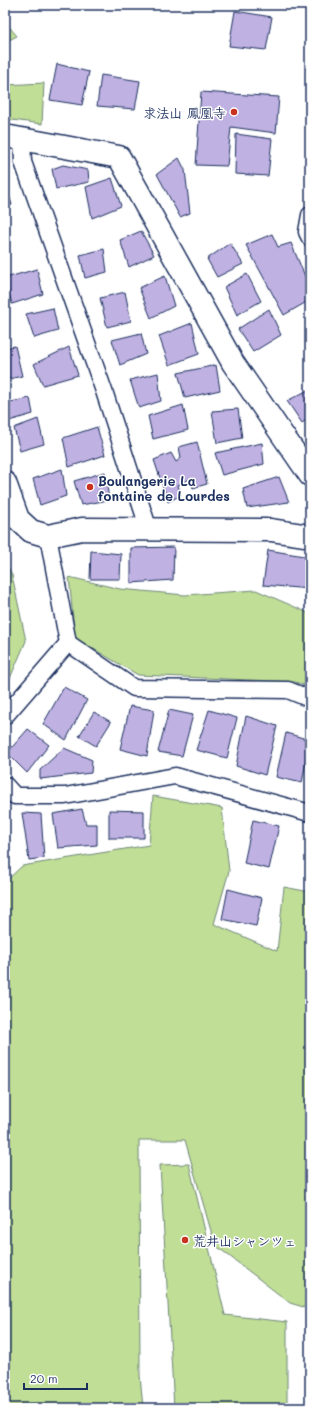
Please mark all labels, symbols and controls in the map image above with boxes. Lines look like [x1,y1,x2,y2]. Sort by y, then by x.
place label: 求法山 鳳凰寺 [143,104,226,121]
marker: 求法山 鳳凰寺 [229,107,239,117]
place label: Boulangerie La fontaine de Lourdes [98,472,230,504]
marker: Boulangerie La fontaine de Lourdes [85,482,95,492]
place label: 荒井山シャンツェ [193,1232,296,1249]
marker: 荒井山シャンツェ [180,1235,190,1245]
scale bar [24,1365,87,1391]
text: 20 m [30,1370,58,1386]

